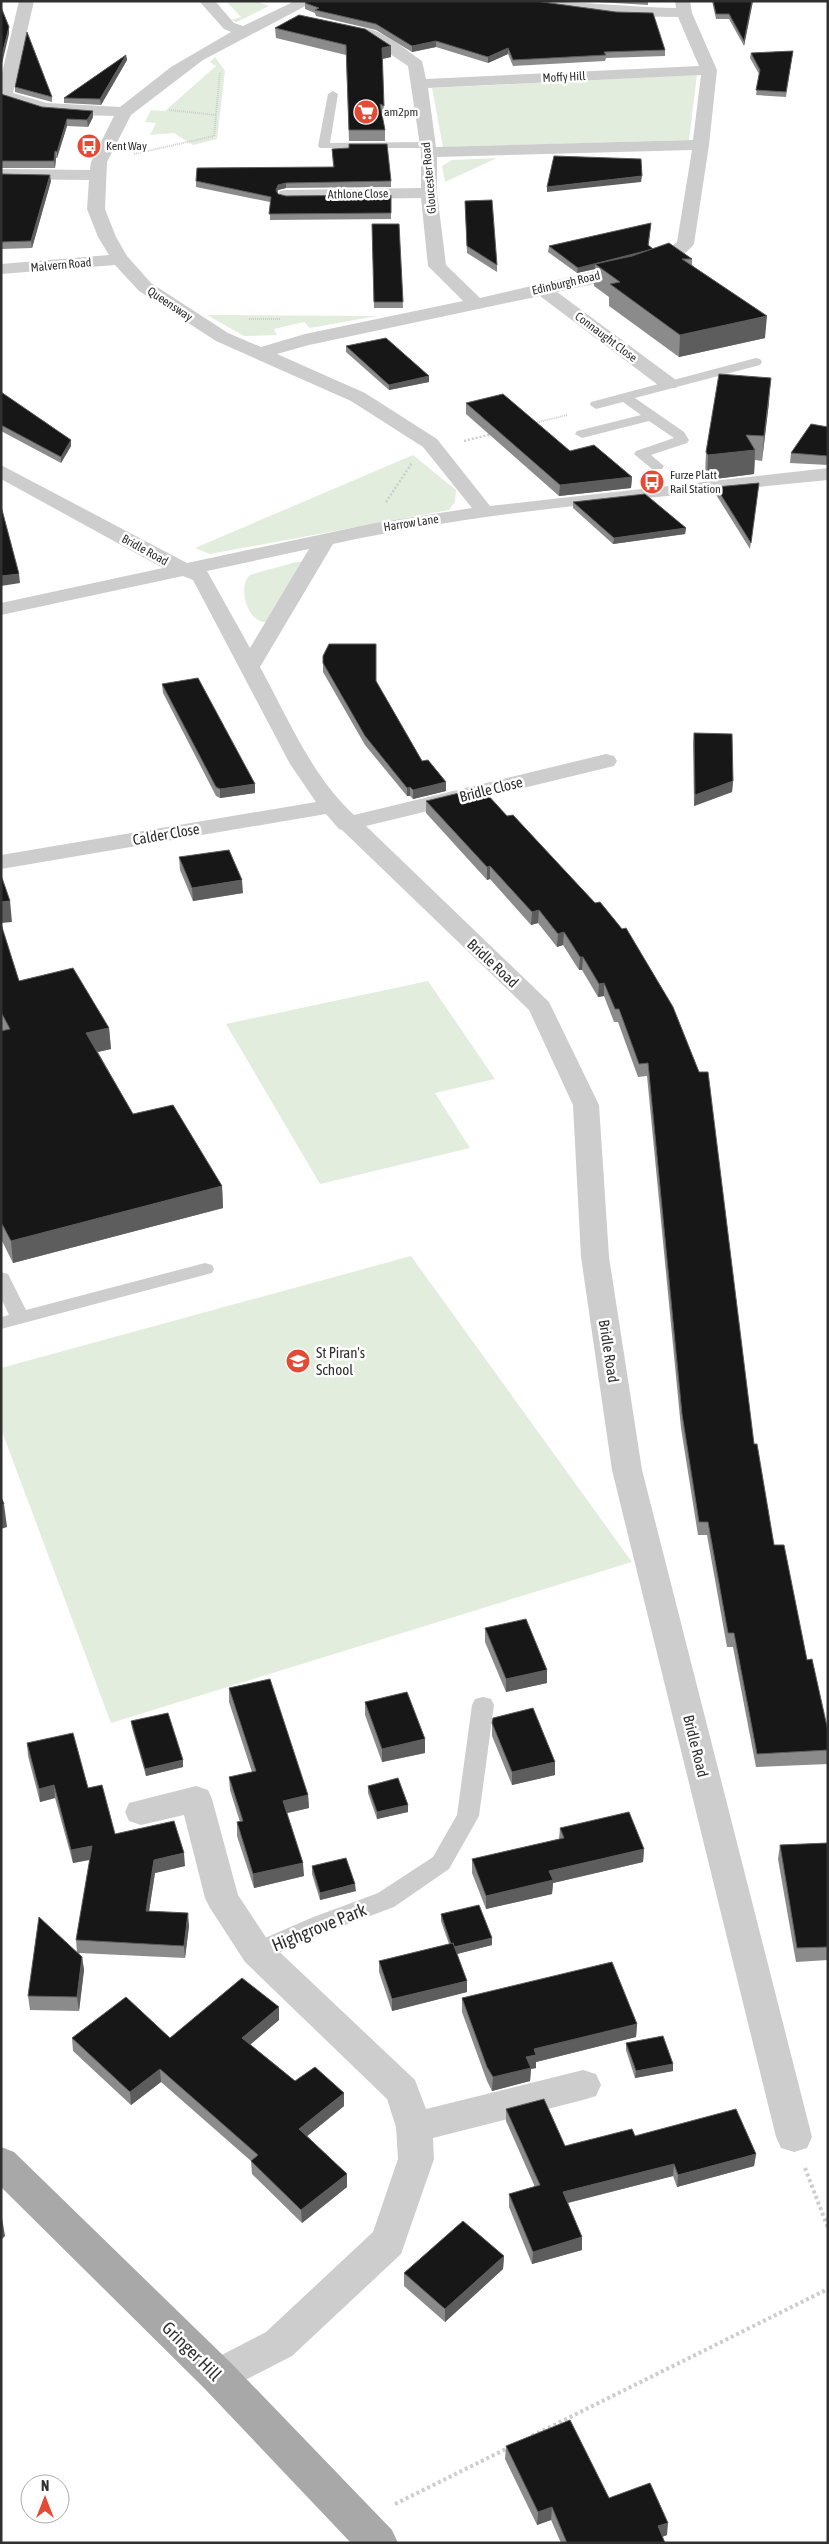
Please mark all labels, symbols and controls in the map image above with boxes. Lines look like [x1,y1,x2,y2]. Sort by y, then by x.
street label: Moffy Hill [542,69,587,85]
supermarket icon: am2pm [353,99,379,125]
place label: am2pm [384,105,418,119]
bus stop icon: Kent Way [76,133,102,159]
place label: Kent Way [106,139,147,153]
street label: Gloucester Road [419,142,439,214]
street label: Athlone Close [328,186,388,202]
street label: Malvern Road [30,255,92,275]
street label: Edinburgh Road [531,268,601,298]
street label: Queensway [145,284,195,324]
street label: Connaught Close [572,309,640,365]
place label: Furze Platt Rail Station [670,468,721,496]
bus stop icon: Furze Platt Rail Station [639,469,665,495]
street label: Harrow Lane [383,512,439,534]
street label: Bridle Road [119,532,171,568]
street label: Bridle Close [458,773,525,805]
street label: Calder Close [131,820,201,848]
street label: Bridle Road [464,935,522,991]
street label: Bridle Road [596,1318,622,1384]
place label: St Piran's School [316,1344,365,1378]
school or university icon: St Piran's School [285,1348,311,1374]
street label: Bridle Road [680,1713,712,1779]
street label: Highgrove Park [269,1898,370,1956]
street label: Gringer Hill [158,2317,226,2385]
north arrow [20,2474,70,2524]
text: N [41,2478,49,2494]

